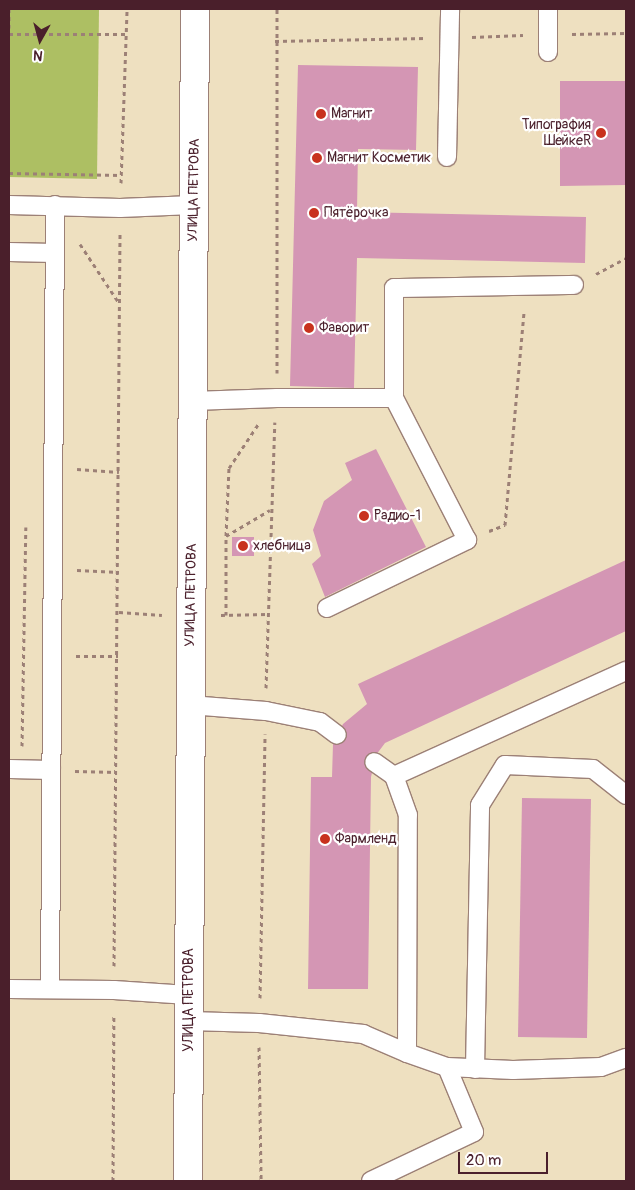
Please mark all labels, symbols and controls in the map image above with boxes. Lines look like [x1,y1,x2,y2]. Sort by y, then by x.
north arrow [15,15,65,65]
text: N [32,46,44,64]
place label: Магнит [331,106,373,122]
marker: Магнит [315,108,327,120]
place label: Типография ШейкеR [522,117,591,150]
marker: Типография ШейкеR [595,127,607,139]
street label: УЛИЦА ПЕТРОВА [185,138,203,242]
place label: Магнит Косметик [327,150,431,166]
marker: Магнит Косметик [311,152,323,164]
place label: Пятёрочка [324,205,388,221]
marker: Пятёрочка [308,207,320,219]
place label: Фаворит [319,320,369,336]
marker: Фаворит [303,322,315,334]
place label: Радио-1 [374,508,421,524]
marker: Радио-1 [358,510,370,522]
place label: хлебница [253,538,311,554]
marker: хлебница [237,540,249,552]
street label: УЛИЦА ПЕТРОВА [182,543,200,647]
place label: Фармленд [335,831,396,847]
marker: Фармленд [319,833,331,845]
street label: УЛИЦА ПЕТРОВА [181,948,197,1052]
scale bar [460,1142,550,1174]
text: 20 m [466,1151,501,1170]

